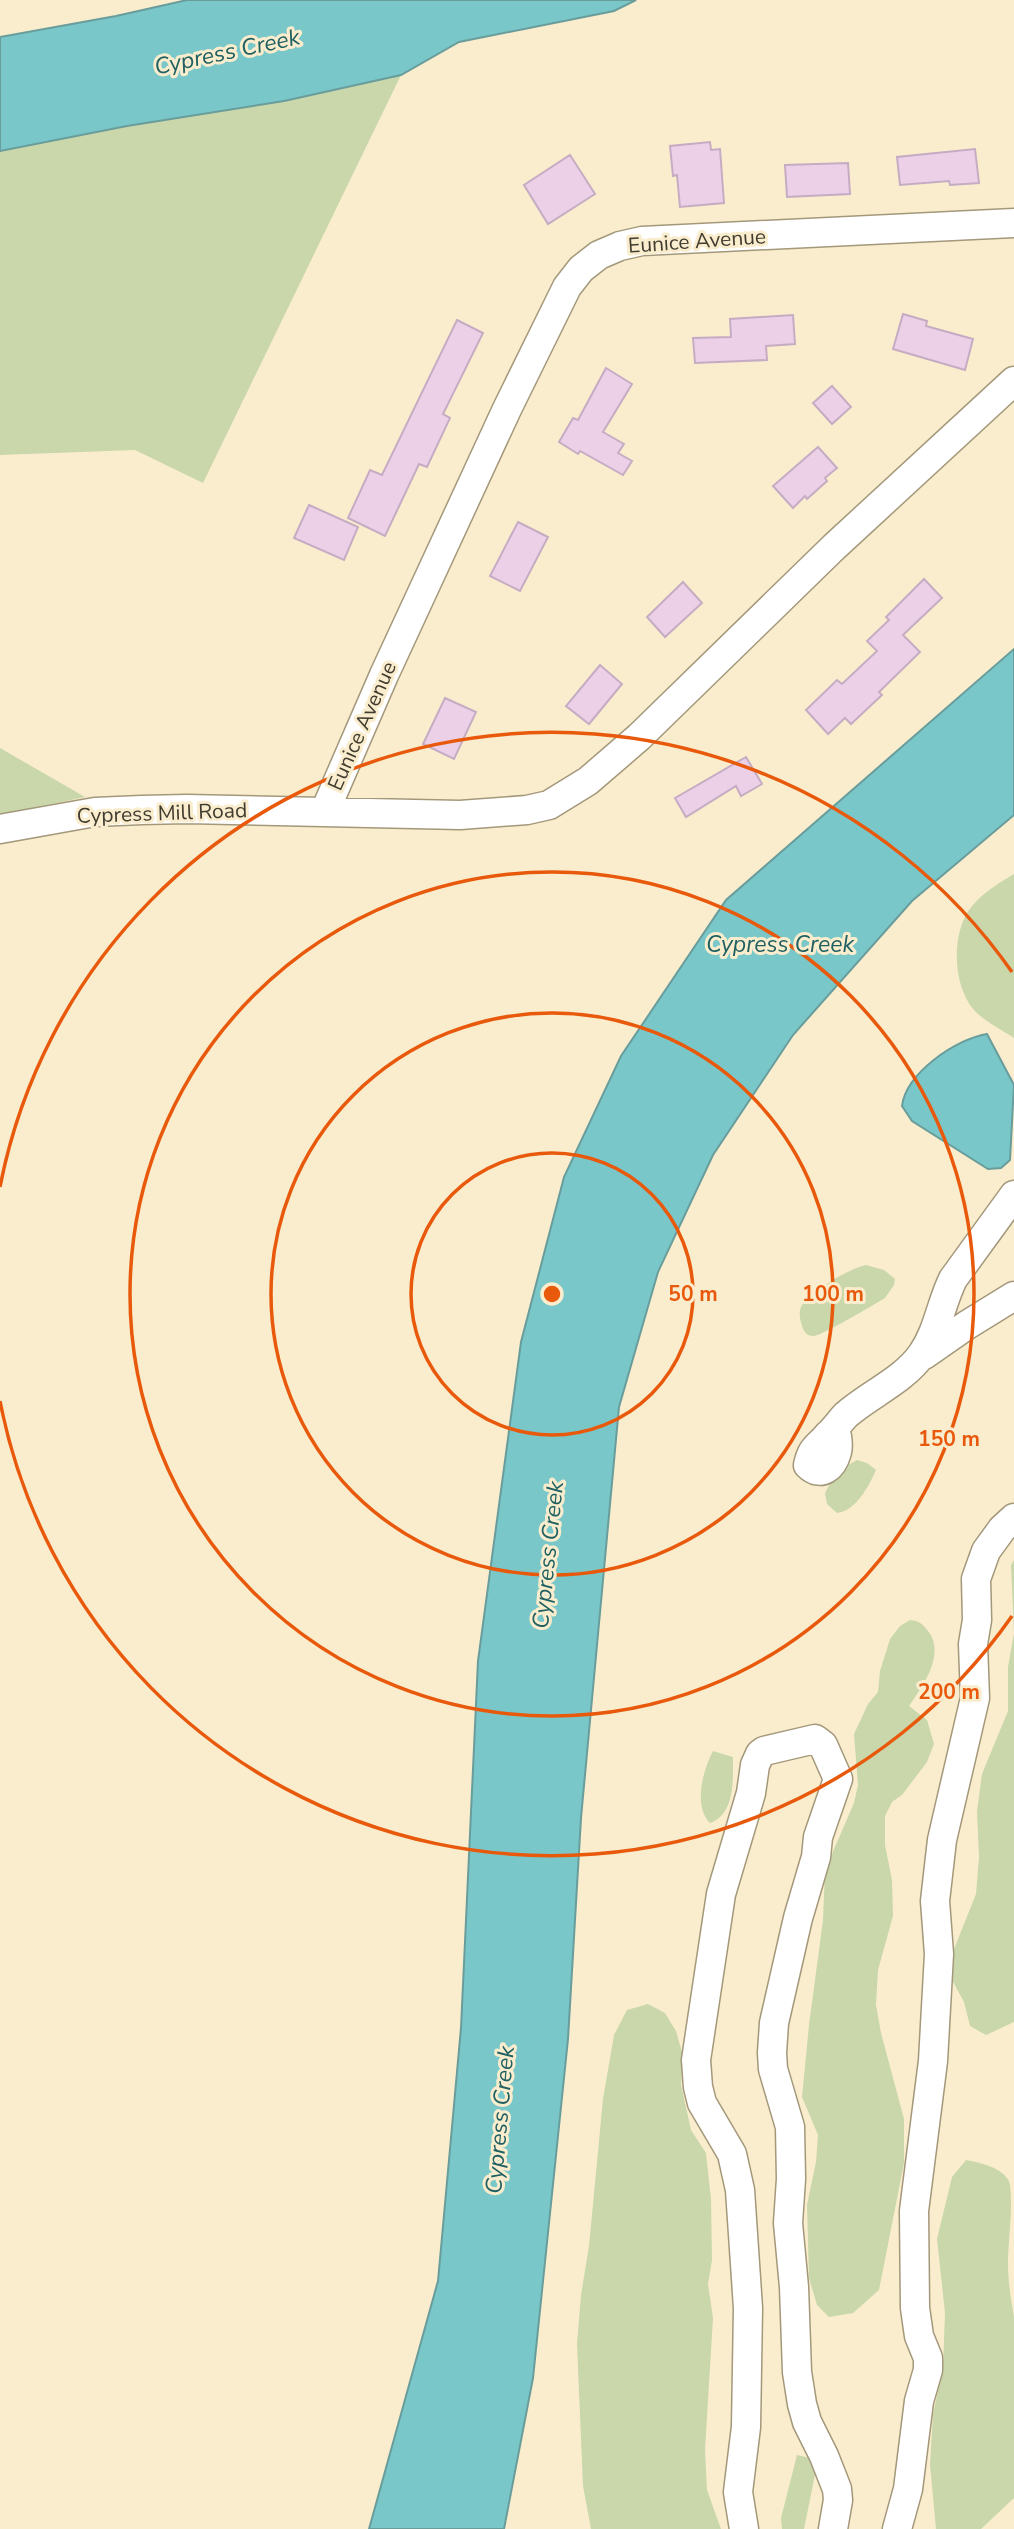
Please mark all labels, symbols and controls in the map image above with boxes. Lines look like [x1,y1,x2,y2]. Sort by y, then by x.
water label: Cypress Creek [151,21,303,83]
street label: Eunice Avenue [627,222,767,260]
street label: Eunice Avenue [321,657,403,795]
street label: Cypress Mill Road [76,796,248,830]
water label: Cypress Creek [706,929,855,960]
text: 50 m [668,1280,718,1308]
text: 100 m [802,1280,864,1308]
centre of rings [540,1282,564,1306]
text: 150 m [918,1425,980,1453]
water label: Cypress Creek [525,1479,571,1630]
text: 200 m [918,1678,980,1706]
water label: Cypress Creek [478,2044,522,2195]

